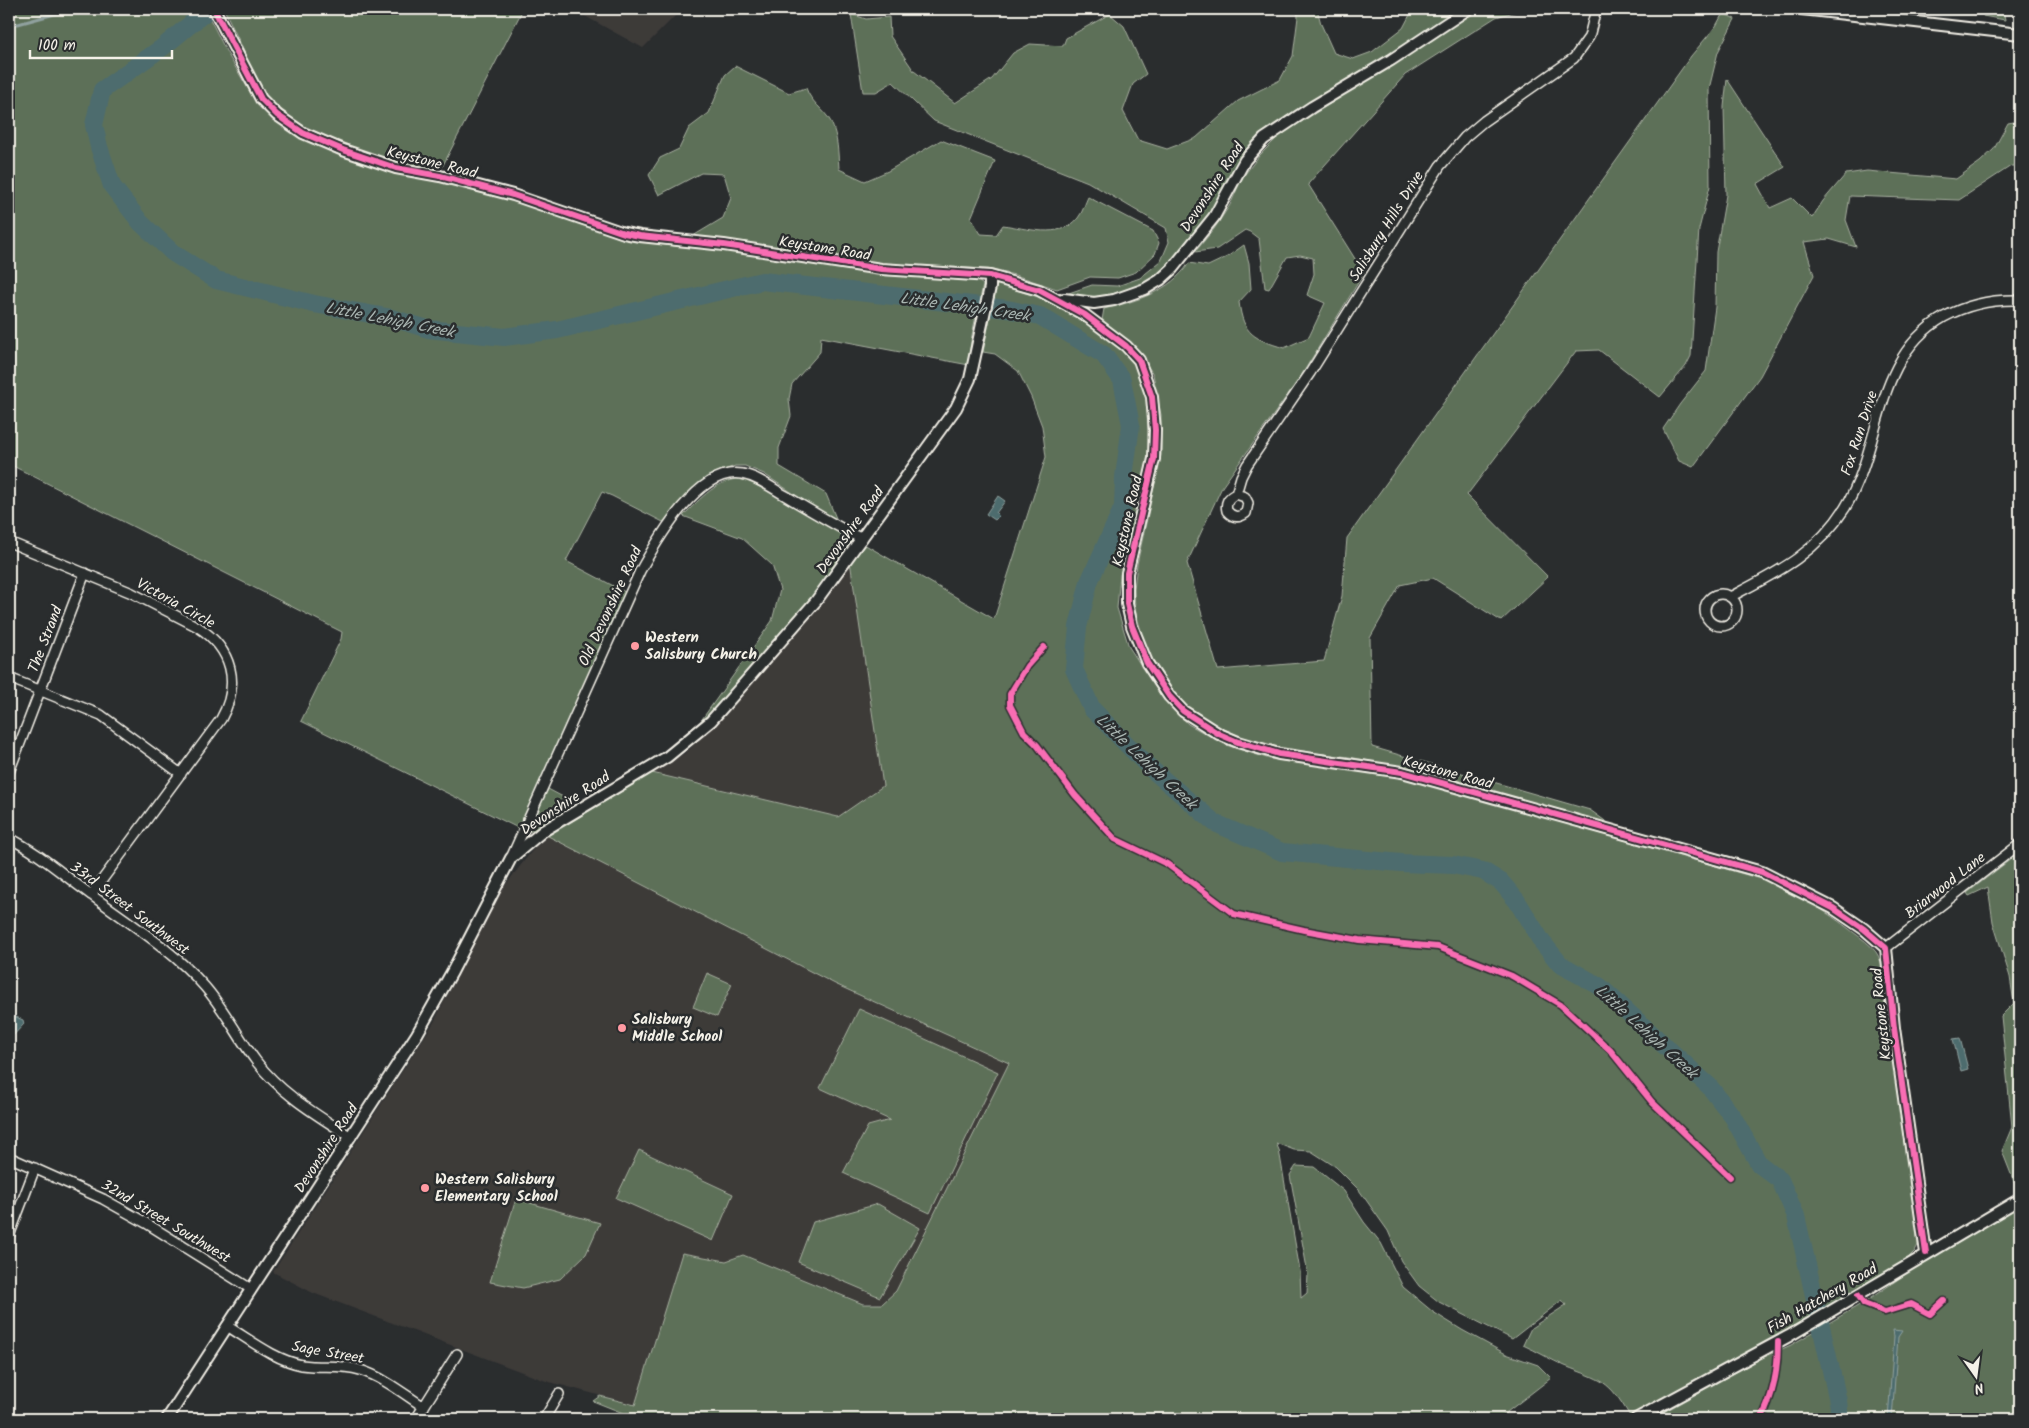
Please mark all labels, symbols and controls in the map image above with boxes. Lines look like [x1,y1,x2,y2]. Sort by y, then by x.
scale bar [30,28,172,60]
text: 100 m [38,34,76,58]
street label: Devonshire Road [1175,137,1251,237]
street label: Keystone Road [384,140,480,186]
street label: Salisbury Hills Drive [1343,166,1431,286]
street label: Keystone Road [777,230,873,268]
water label: Little Lehigh Creek [899,286,1033,329]
water label: Little Lehigh Creek [323,296,458,346]
street label: Fox Run Drive [1835,387,1885,479]
street label: Keystone Road [1106,473,1150,569]
street label: Devonshire Road [811,481,891,579]
street label: Old Devonshire Road [573,542,649,670]
street label: Victoria Circle [132,572,220,636]
street label: The Strand [22,602,70,676]
place label: Western Salisbury Church [645,626,757,667]
marker: Western Salisbury Church [629,640,641,652]
water label: Little Lehigh Creek [1090,709,1204,817]
street label: Keystone Road [1400,749,1496,797]
street label: Devonshire Road [516,765,616,842]
street label: Briarwood Lane [1900,846,1992,925]
street label: 33rd Street Southwest [64,856,194,962]
street label: Keystone Road [1865,966,1899,1061]
water label: Little Lehigh Creek [1589,979,1705,1087]
place label: Salisbury Middle School [632,1008,722,1049]
marker: Salisbury Middle School [616,1022,628,1034]
street label: Devonshire Road [289,1098,365,1198]
place label: Western Salisbury Elementary School [435,1168,558,1209]
street label: 32nd Street Southwest [96,1174,235,1270]
marker: Western Salisbury Elementary School [419,1182,431,1194]
street label: Fish Hatchery Road [1763,1257,1883,1340]
street label: Sage Street [290,1335,366,1371]
north arrow [1952,1350,2002,1400]
text: N [1972,1376,1986,1399]

